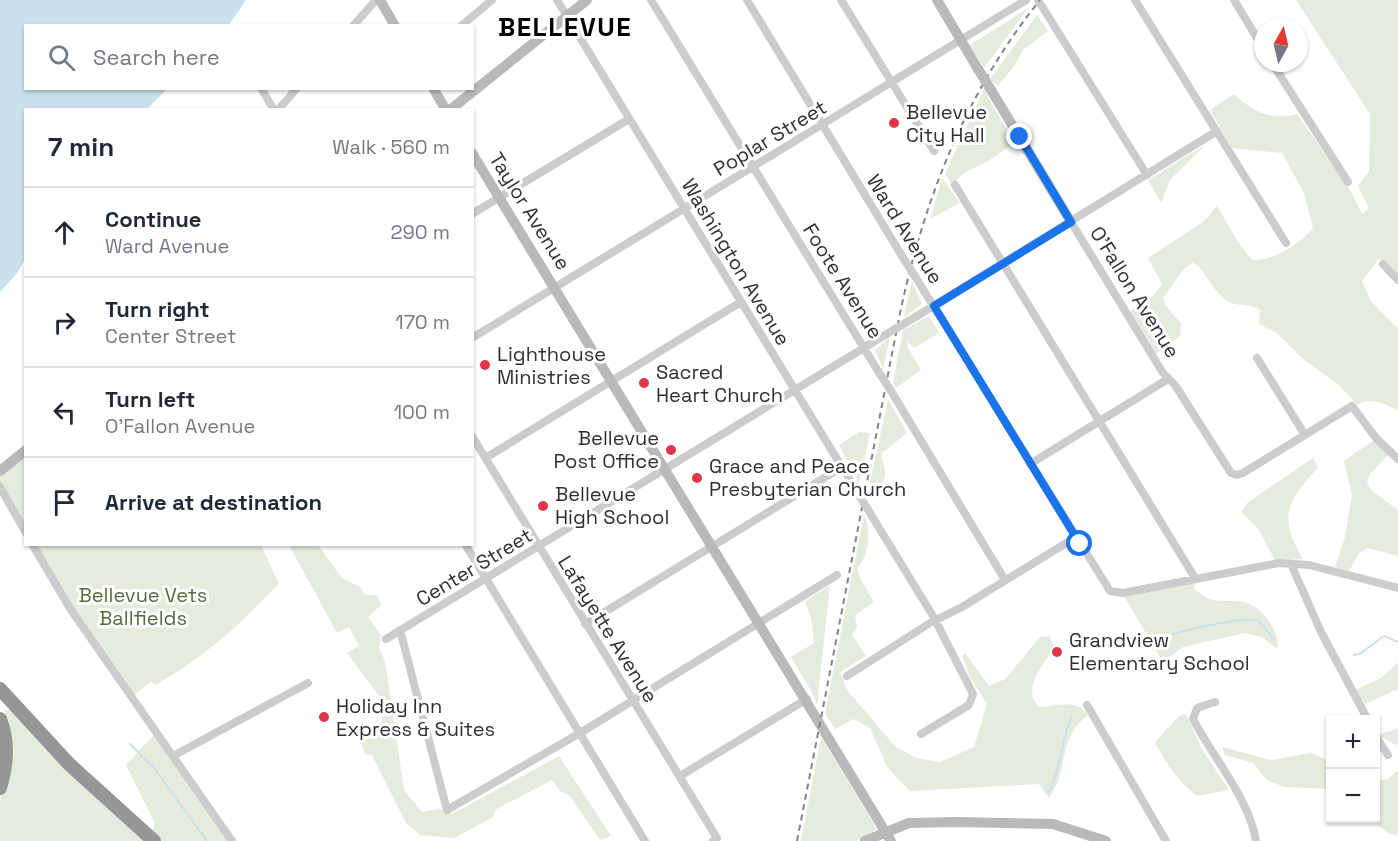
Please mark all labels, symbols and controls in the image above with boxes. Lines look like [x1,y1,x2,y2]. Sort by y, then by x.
district label: BELLEVUE [498,10,632,44]
north arrow [1254,18,1308,72]
search box [24,24,474,90]
icon: search [45,41,78,74]
text: Search here [93,43,220,71]
street label: Poplar Street [709,94,831,182]
place label: Bellevue City Hall [906,99,987,148]
marker: Bellevue City Hall [887,116,901,130]
route end [1006,123,1032,149]
text: 7 min [48,130,114,164]
text: Walk · 560 m [332,134,450,160]
street label: Taylor Avenue [484,147,576,275]
street label: Ward Avenue [861,169,949,289]
street label: Washington Avenue [676,174,796,350]
text: Continue [105,205,201,233]
icon: ahead [48,216,81,249]
street label: Foote Avenue [797,218,889,344]
text: 290 m [391,219,450,245]
street label: O’Fallon Avenue [1084,221,1186,363]
text: Ward Avenue [105,233,229,259]
text: Turn right [105,295,210,323]
icon: right [48,306,81,339]
text: 170 m [395,309,450,335]
text: Center Street [105,323,236,349]
place label: Lighthouse Ministries [497,341,606,390]
marker: Lighthouse Ministries [478,358,492,372]
place label: Sacred Heart Church [656,359,783,408]
marker: Sacred Heart Church [637,376,651,390]
text: Turn left [105,385,195,413]
icon: left [48,396,81,429]
text: 100 m [394,399,450,425]
text: O’Fallon Avenue [105,413,255,439]
place label: Bellevue Post Office [553,425,659,474]
marker: Bellevue Post Office [664,443,678,457]
place label: Grace and Peace Presbyterian Church [709,453,906,502]
marker: Grace and Peace Presbyterian Church [690,471,704,485]
place label: Bellevue High School [555,481,669,530]
icon: arrive [48,486,81,519]
text: Arrive at destination [105,488,322,516]
marker: Bellevue High School [536,499,550,513]
street label: Center Street [411,522,537,612]
route start [1066,530,1092,556]
street label: Lafayette Avenue [552,551,664,707]
park label: Bellevue Vets Ballfields [79,582,207,631]
place label: Grandview Elementary School [1069,627,1250,676]
marker: Grandview Elementary School [1050,645,1064,659]
place label: Holiday Inn Express & Suites [336,693,495,742]
marker: Holiday Inn Express & Suites [317,710,331,724]
map controls [1326,715,1380,823]
button: + [1326,715,1380,769]
button: − [1326,769,1380,823]

